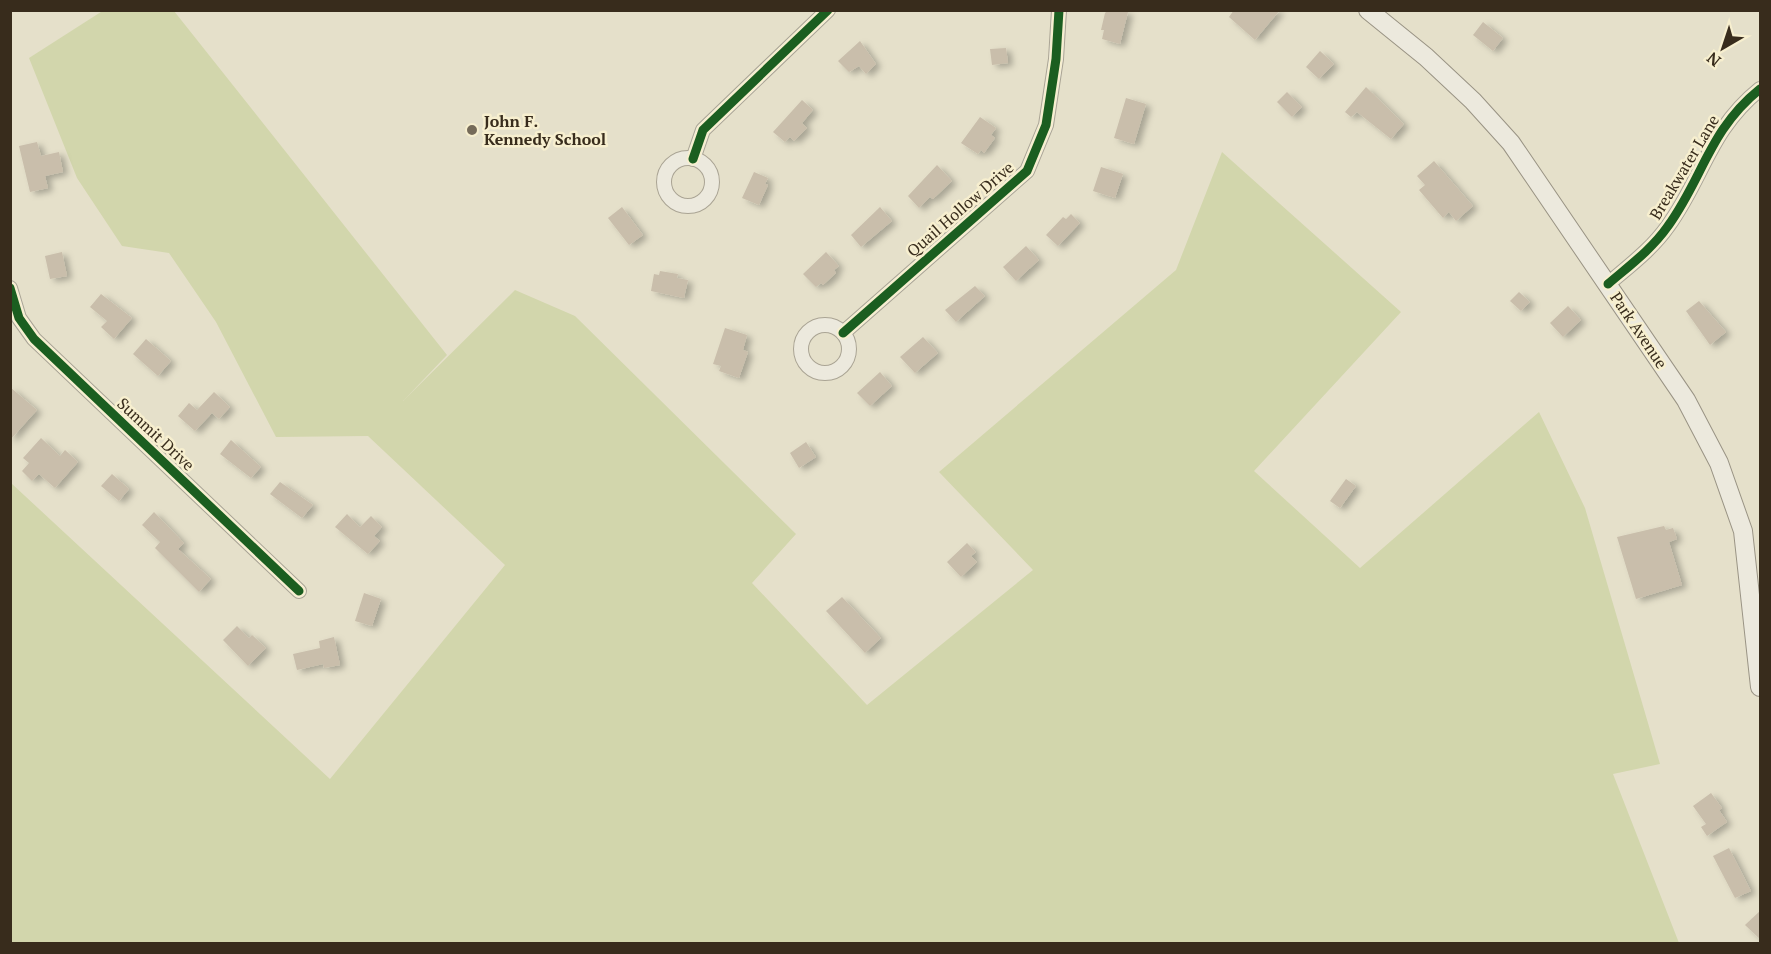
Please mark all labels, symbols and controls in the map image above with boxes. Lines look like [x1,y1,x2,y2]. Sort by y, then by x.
north arrow [1693,18,1753,78]
text: N [1702,47,1725,72]
place label: John F. Kennedy School [484,110,606,150]
street label: Breakwater Lane [1644,111,1724,223]
marker: John F. Kennedy School [465,123,479,137]
street label: Quail Hollow Drive [902,156,1018,262]
street label: Park Avenue [1605,287,1673,373]
street label: Summit Drive [113,392,199,476]

